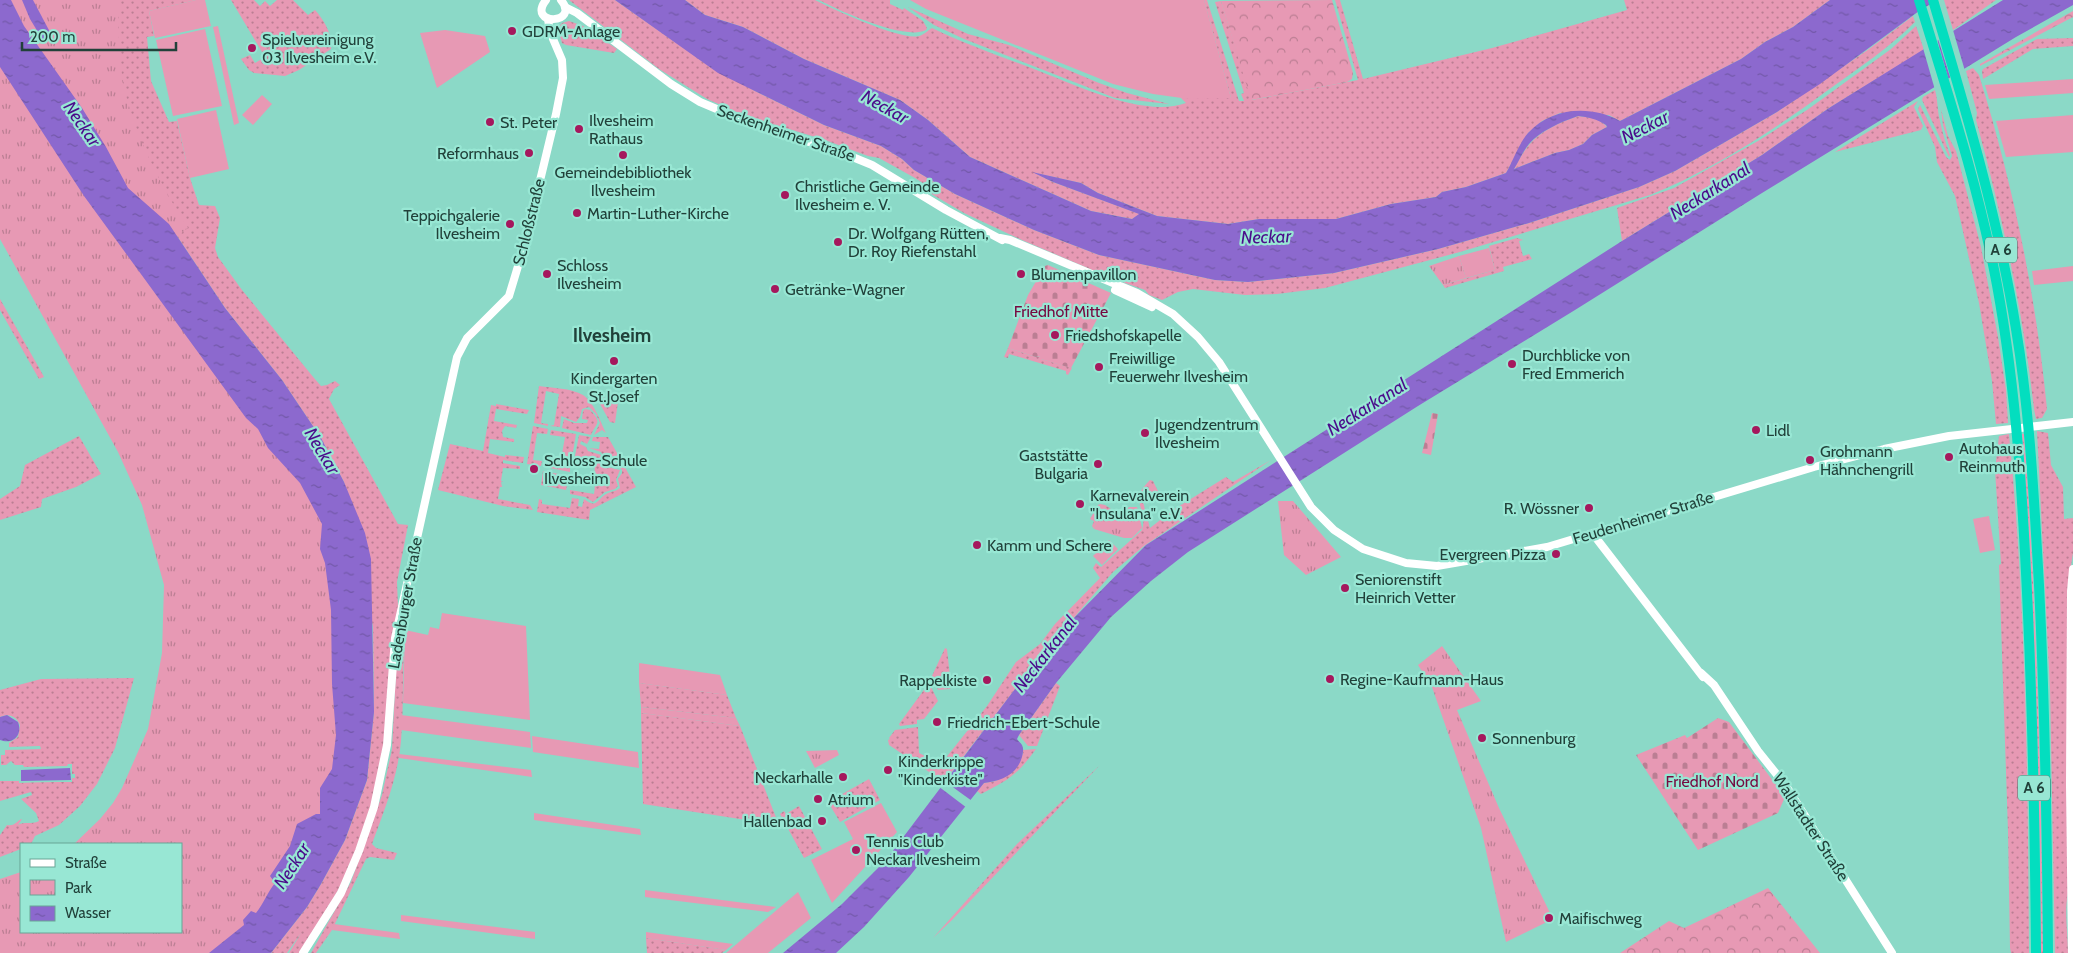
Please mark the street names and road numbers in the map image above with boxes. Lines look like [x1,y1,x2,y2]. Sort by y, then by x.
street label: Seckenheimer Straße [715,101,857,165]
street label: Schloßstraße [509,177,549,267]
road number: A 6 [1985,238,2017,262]
street label: Feudenheimer Straße [1570,488,1716,548]
street label: Ladenburger Straße [384,536,426,670]
street label: Wallstadter Straße [1769,769,1853,885]
road number: A 6 [2018,776,2050,800]

